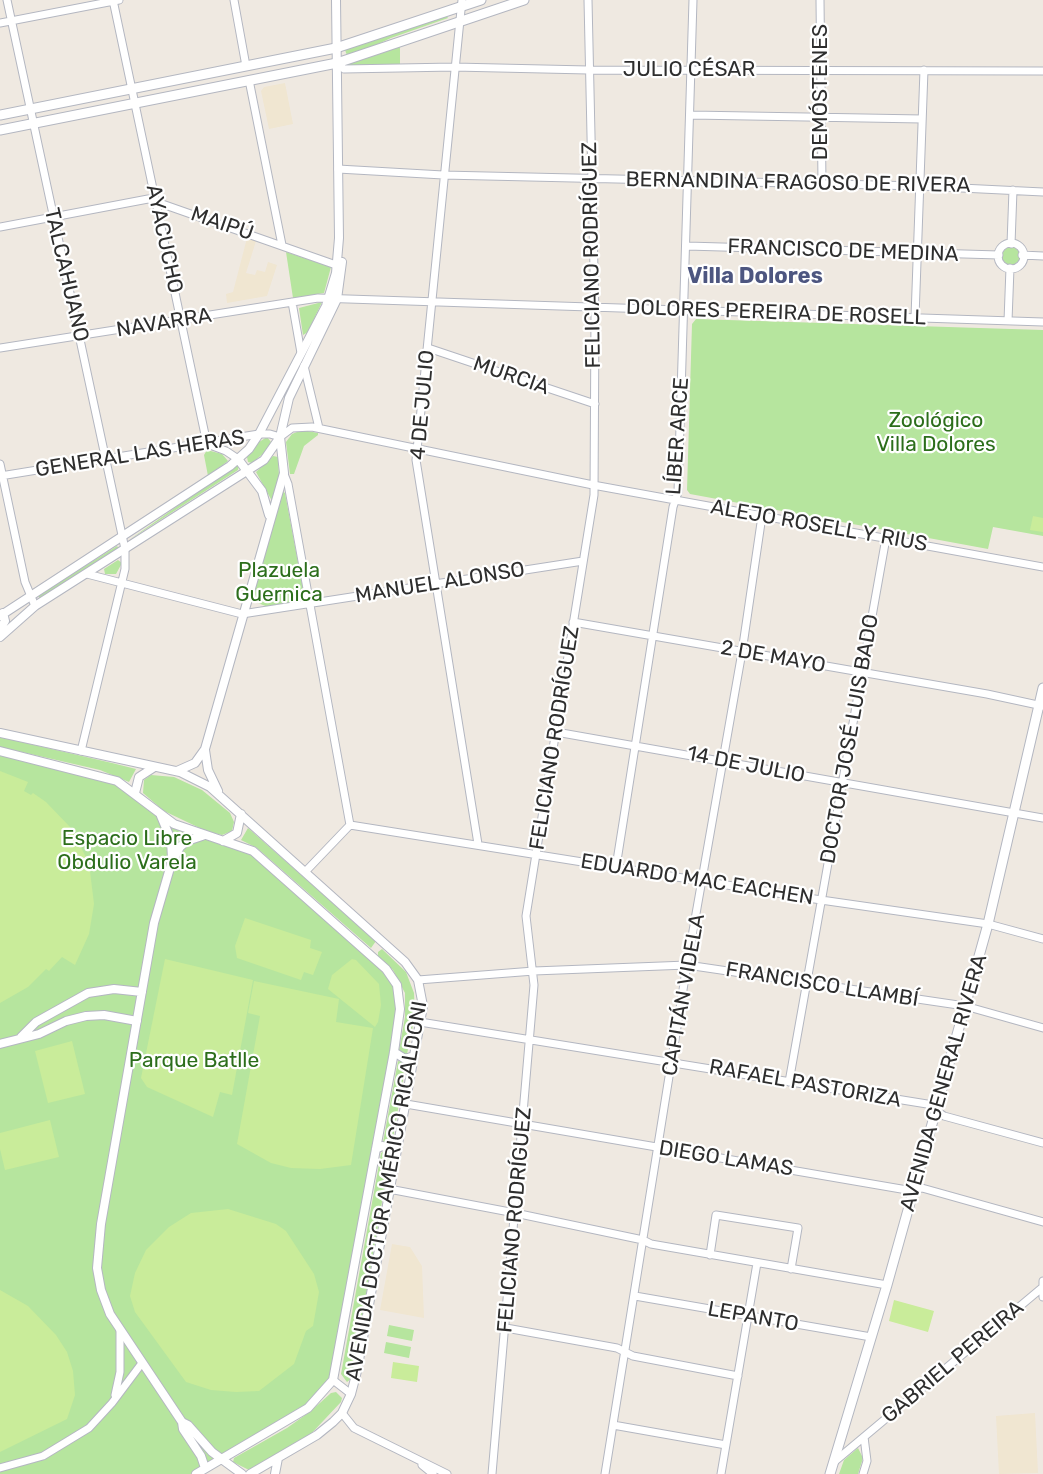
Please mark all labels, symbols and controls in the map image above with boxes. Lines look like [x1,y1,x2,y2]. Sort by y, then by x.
street label: DEMÓSTENES [808,24,834,160]
street label: JULIO CÉSAR [623,57,755,83]
street label: FELICIANO RODRÍGUEZ [577,142,607,368]
street label: BERNANDINA FRAGOSO DE RIVERA [625,167,971,199]
street label: AYACUCHO [140,182,188,296]
street label: MAIPÚ [187,202,257,246]
street label: TALCAHUANO [38,206,94,344]
street label: FRANCISCO DE MEDINA [727,234,959,268]
district label: Villa Dolores [687,264,823,290]
street label: DOLORES PEREIRA DE ROSELL [625,295,927,331]
street label: NAVARRA [115,303,213,343]
street label: 4 DE JULIO [406,349,440,461]
street label: MURCIA [470,351,552,401]
street label: LÍBER ARCE [661,376,695,496]
park label: Zoológico Villa Dolores [876,408,996,458]
street label: GENERAL LAS HERAS [34,425,246,483]
street label: ALEJO ROSELL Y RIUS [709,495,929,557]
street label: MANUEL ALONSO [353,557,527,609]
park label: Plazuela Guernica [235,558,323,608]
street label: DOCTOR JOSÉ LUIS BADO [816,612,884,866]
street label: FELICIANO RODRÍGUEZ [525,624,585,852]
street label: 2 DE MAYO [719,635,827,679]
street label: 14 DE JULIO [685,741,807,789]
park label: Espacio Libre Obdulio Varela [57,826,197,876]
street label: EDUARDO MAC EACHEN [579,849,815,911]
street label: CAPITÁN VIDELA [657,912,711,1078]
street label: AVENIDA GENERAL RIVERA [895,952,993,1214]
street label: FRANCISCO LLAMBÍ [724,957,920,1013]
street label: AVENIDA DOCTOR AMÉRICO RICALDONI [341,999,433,1383]
park label: Parque Batlle [129,1048,259,1074]
street label: RAFAEL PASTORIZA [707,1055,903,1113]
street label: FELICIANO RODRÍGUEZ [493,1106,537,1334]
street label: DIEGO LAMAS [657,1136,795,1182]
street label: GABRIEL PEREIRA [877,1295,1029,1429]
street label: LEPANTO [706,1297,800,1337]

